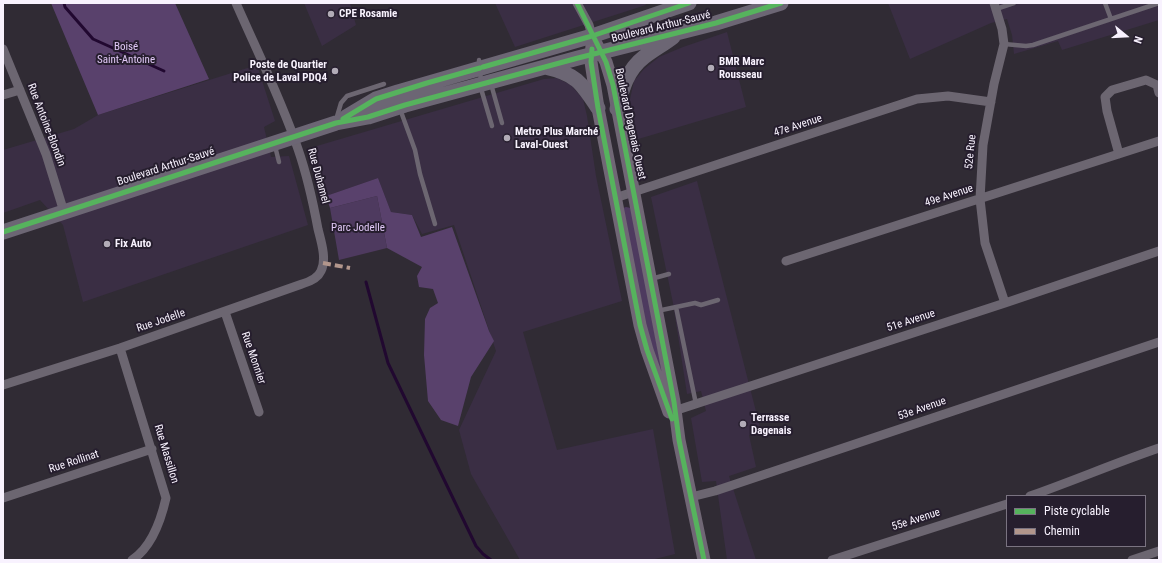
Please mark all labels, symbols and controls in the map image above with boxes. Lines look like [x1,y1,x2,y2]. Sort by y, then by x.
place label: CPE Rosamie [339,7,397,21]
street label: Boulevard Arthur-Sauvé [610,8,712,46]
marker: CPE Rosamie [326,9,336,19]
north arrow [1106,16,1146,56]
text: N [1131,35,1145,45]
park label: Boisé Saint-Antoine [97,40,155,66]
place label: BMR Marc Rousseau [719,55,764,81]
place label: Poste de Quartier Police de Laval PDQ4 [233,58,327,84]
marker: BMR Marc Rousseau [706,63,716,73]
marker: Poste de Quartier Police de Laval PDQ4 [330,66,340,76]
street label: Boulevard Dagenais Ouest [612,67,648,181]
street label: Rue Antoine-Blondin [24,82,68,168]
street label: 47e Avenue [772,112,824,140]
place label: Metro Plus Marché Laval-Ouest [515,125,598,151]
marker: Metro Plus Marché Laval-Ouest [502,133,512,143]
street label: 52e Rue [963,134,979,170]
street label: Boulevard Arthur-Sauvé [116,145,216,189]
street label: Rue Duhamel [304,147,332,205]
street label: 49e Avenue [923,182,975,210]
park label: Parc Jodelle [331,221,385,235]
place label: Fix Auto [115,237,151,251]
marker: Fix Auto [102,239,112,249]
street label: Rue Jodelle [135,307,187,335]
street label: 51e Avenue [885,307,937,335]
street label: Rue Monnier [238,330,268,386]
street label: 53e Avenue [896,395,948,423]
place label: Terrasse Dagenais [751,411,792,437]
marker: Terrasse Dagenais [738,419,748,429]
street label: Rue Massillon [151,423,181,485]
street label: Rue Rollinat [47,448,101,476]
legend [1006,495,1146,547]
text: Piste cyclable [1044,504,1110,518]
street label: 55e Avenue [890,506,942,534]
text: Chemin [1044,524,1080,538]

